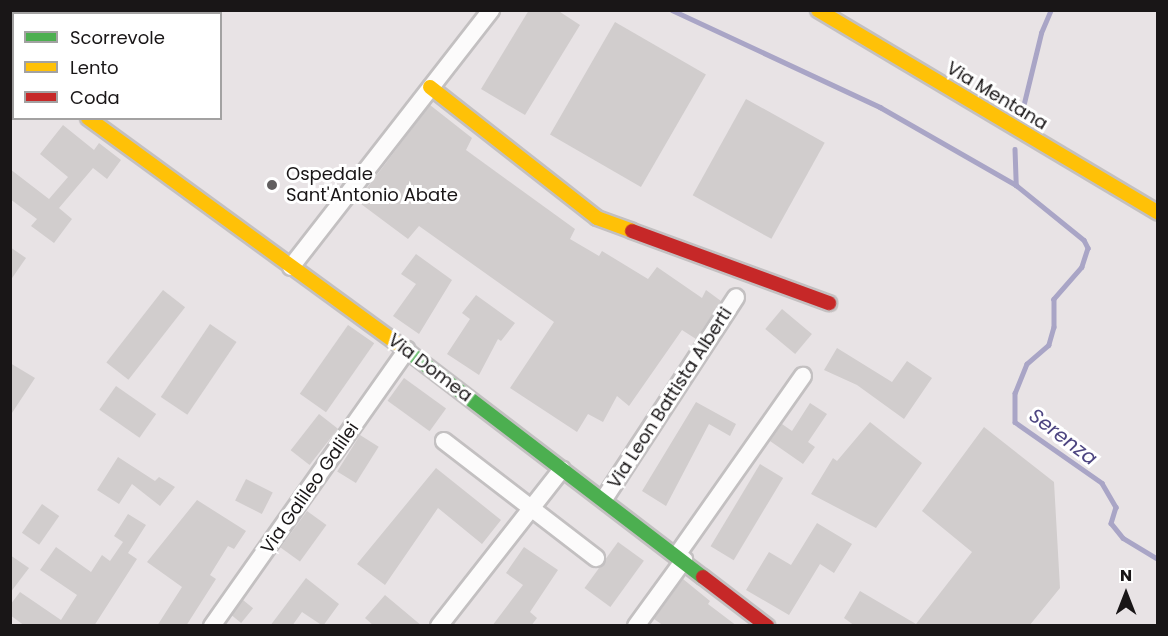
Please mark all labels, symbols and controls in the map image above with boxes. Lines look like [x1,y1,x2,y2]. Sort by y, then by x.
legend [12,12,222,120]
text: Scorrevole [70,25,165,50]
text: Lento [70,55,119,80]
street label: Via Mentana [943,57,1051,135]
text: Coda [70,85,120,110]
place label: Ospedale Sant'Antonio Abate [286,164,458,207]
marker: Ospedale Sant'Antonio Abate [263,176,281,194]
street label: Via Leon Battista Alberti [603,303,737,493]
street label: Via Domea [384,329,476,407]
water label: Serenza [1024,404,1102,470]
street label: Via Galileo Galilei [257,418,363,558]
north arrow [1096,564,1156,624]
text: N [1120,564,1132,587]

